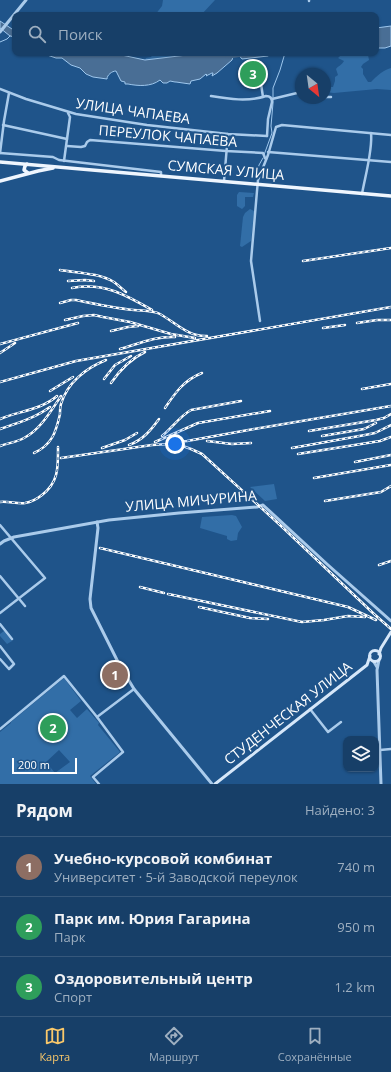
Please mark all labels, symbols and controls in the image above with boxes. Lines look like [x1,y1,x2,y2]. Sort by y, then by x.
search box [12,12,379,56]
icon: search [26,23,48,45]
text: Поиск [58,24,102,44]
pin: 3 [240,59,266,89]
north arrow [295,68,331,104]
street label: УЛИЦА ЧАПАЕВА [75,93,192,128]
street label: ПЕРЕУЛОК ЧАПАЕВА [98,120,238,151]
street label: СУМСКАЯ УЛИЦА [167,155,285,184]
your location [165,434,185,454]
street label: УЛИЦА МИЧУРИНА [124,485,258,516]
street label: СТУДЕНЧЕСКАЯ УЛИЦА [220,657,356,769]
pin: 1 [102,660,128,690]
pin: 2 [40,713,66,743]
map controls [343,736,379,772]
button: layers [343,736,379,772]
scale bar [12,756,77,775]
text: 200 m [18,757,50,772]
text: Рядом [16,799,73,822]
text: Найдено: 3 [305,801,375,819]
text: Учебно-курсовой комбинат [54,848,272,868]
text: 1 [25,858,33,876]
text: 740 m [337,858,375,876]
text: Университет · 5-й Заводской переулок [54,868,298,886]
text: Парк им. Юрия Гагарина [54,908,251,928]
text: 2 [25,918,33,936]
text: 950 m [337,918,375,936]
text: Парк [54,928,85,946]
text: Оздоровительный центр [54,968,253,988]
text: 3 [25,978,33,996]
text: 1.2 km [334,978,375,996]
text: Спорт [54,988,92,1006]
tab: Карта [39,1025,70,1064]
tab: Маршрут [149,1025,199,1064]
tab: Сохранённые [278,1025,352,1064]

